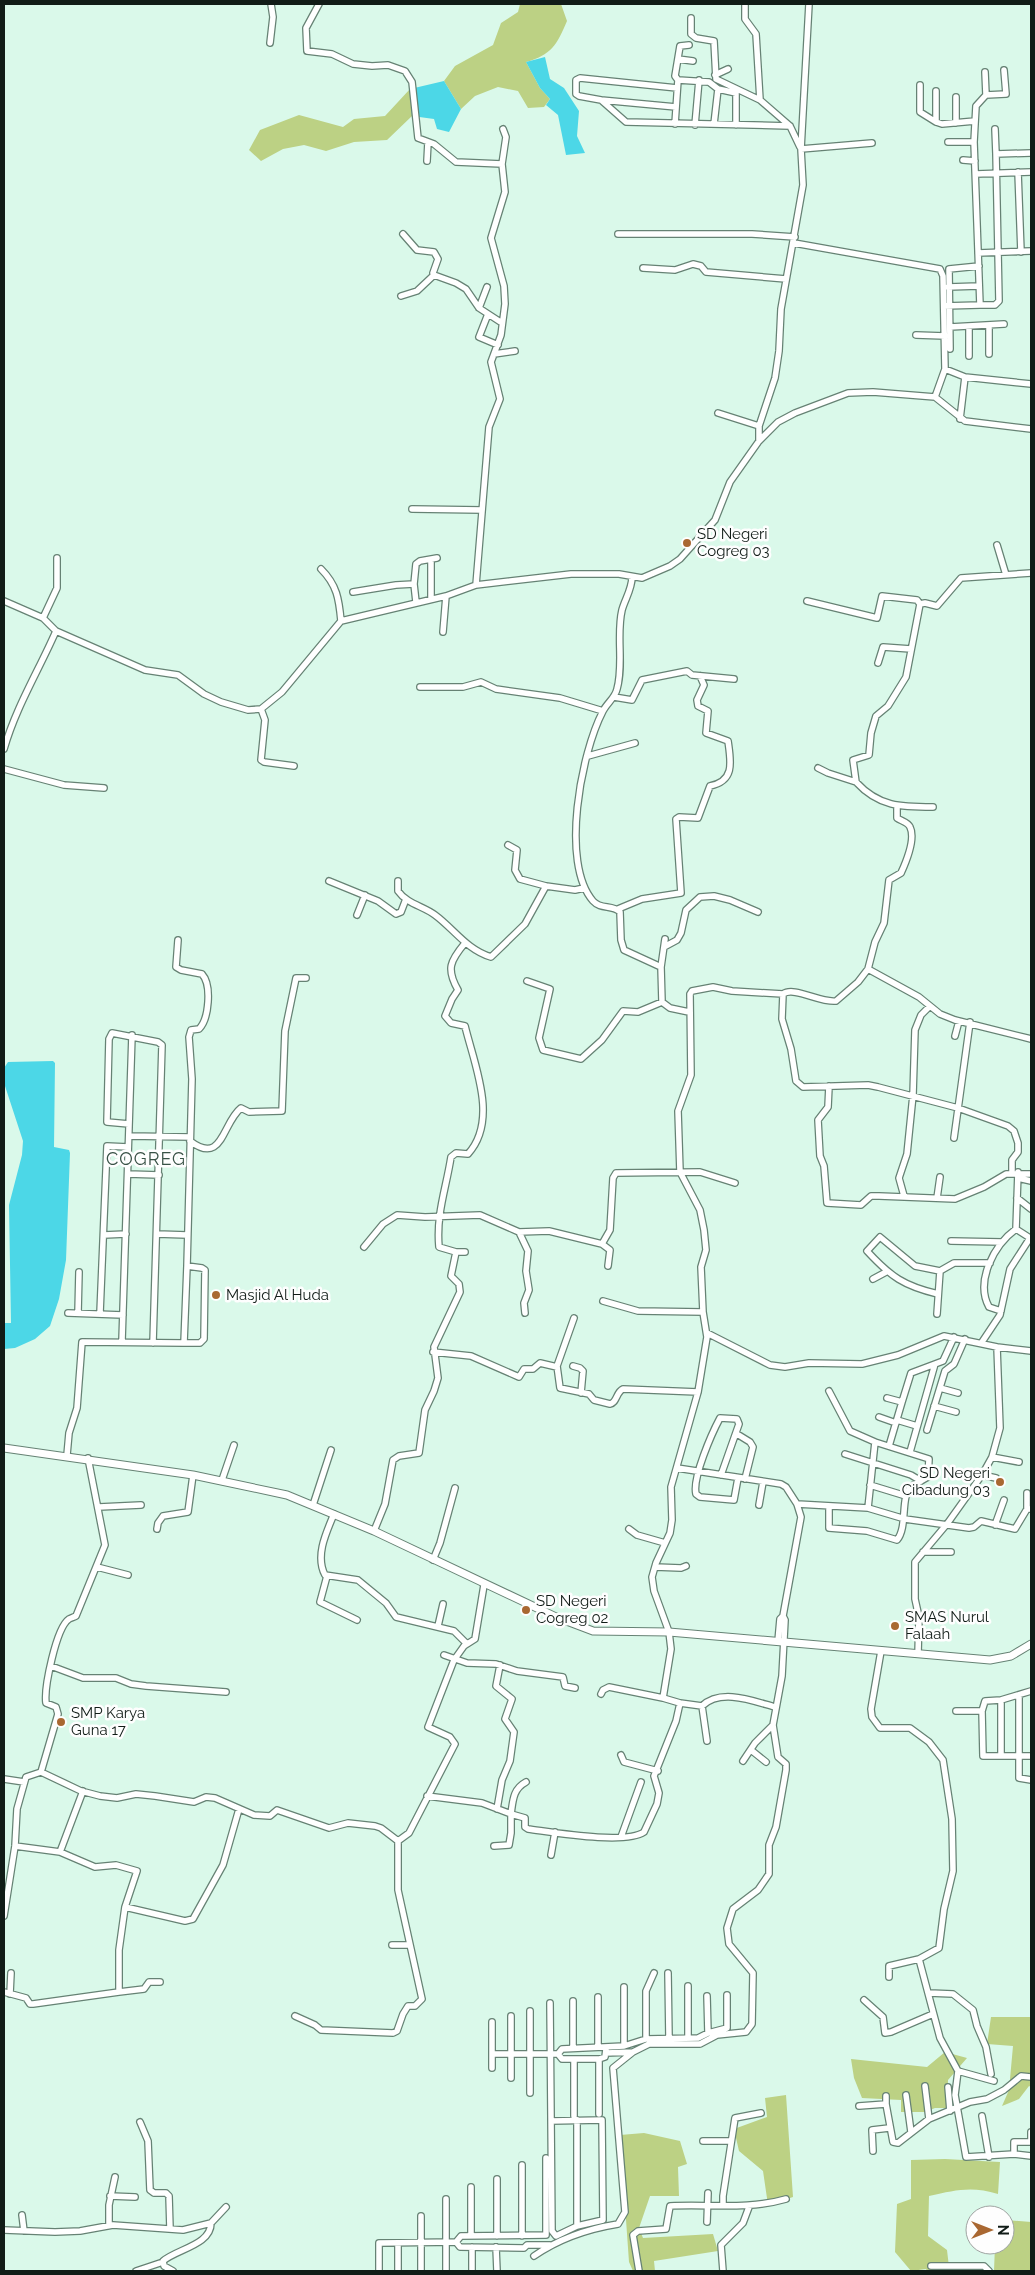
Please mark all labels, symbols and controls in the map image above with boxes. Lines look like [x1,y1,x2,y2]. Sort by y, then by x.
place label: SD Negeri Cogreg 03 [697,525,770,560]
marker: SD Negeri Cogreg 03 [681,537,693,549]
district label: COGREG [106,1148,186,1169]
place label: Masjid Al Huda [226,1286,329,1304]
marker: Masjid Al Huda [210,1289,222,1301]
place label: SD Negeri Cibadung 03 [902,1464,990,1499]
marker: SD Negeri Cibadung 03 [994,1476,1006,1488]
place label: SD Negeri Cogreg 02 [536,1592,609,1627]
marker: SD Negeri Cogreg 02 [520,1604,532,1616]
place label: SMAS Nurul Falaah [905,1608,990,1643]
marker: SMAS Nurul Falaah [889,1620,901,1632]
place label: SMP Karya Guna 17 [71,1704,145,1739]
marker: SMP Karya Guna 17 [55,1716,67,1728]
north arrow [965,2205,1015,2255]
text: N [995,2225,1011,2235]

